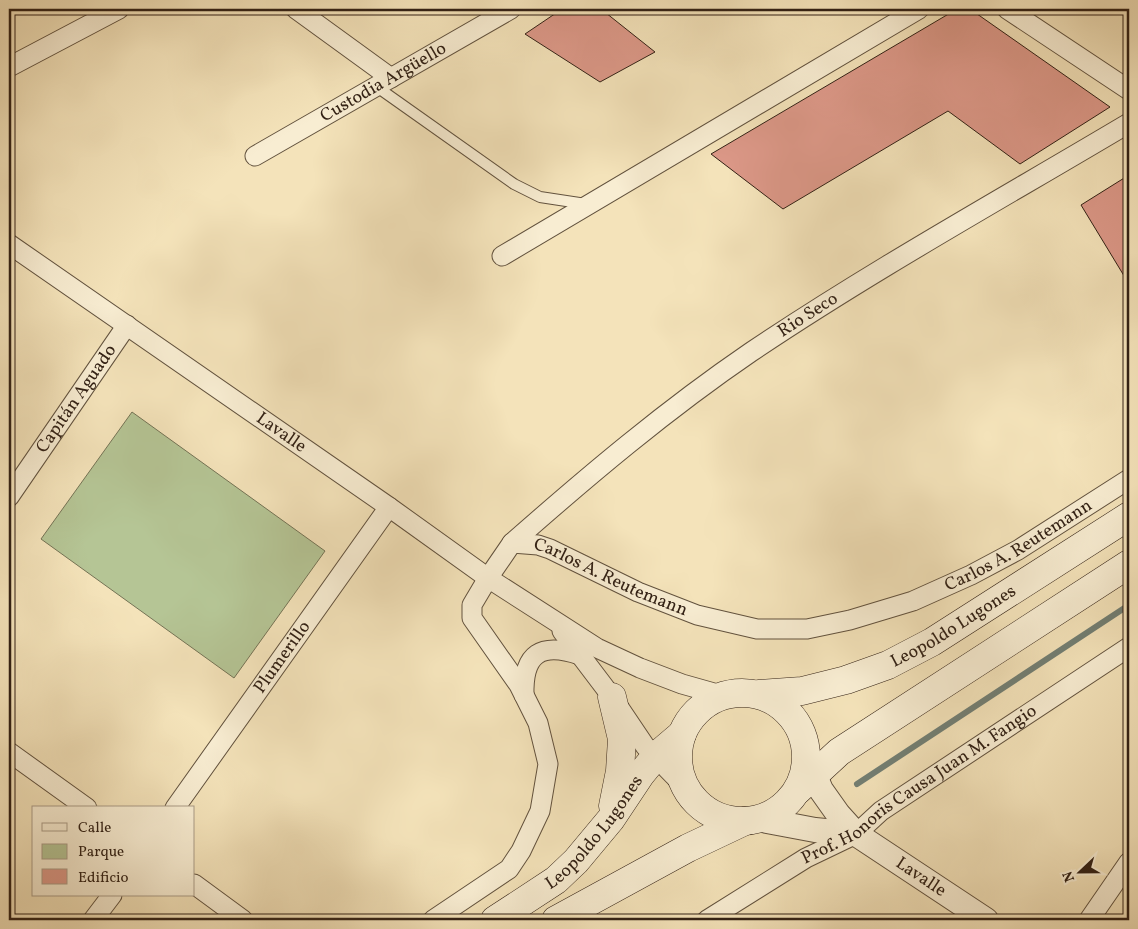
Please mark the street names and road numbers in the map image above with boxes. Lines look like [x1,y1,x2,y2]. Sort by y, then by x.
street label: Custodia Argüello [316,36,451,129]
street label: Rio Seco [773,286,843,343]
street label: Capitán Aguado [30,339,123,458]
street label: Lavalle [251,406,311,459]
street label: Carlos A. Reutemann [941,493,1097,598]
street label: Carlos A. Reutemann [530,532,691,623]
street label: Leopoldo Lugones [886,579,1021,674]
street label: Plumerillo [248,616,317,699]
street label: Prof. Honoris Causa Juan M. Fangio [797,699,1042,871]
street label: Leopoldo Lugones [541,770,649,896]
street label: Lavalle [891,851,951,903]

